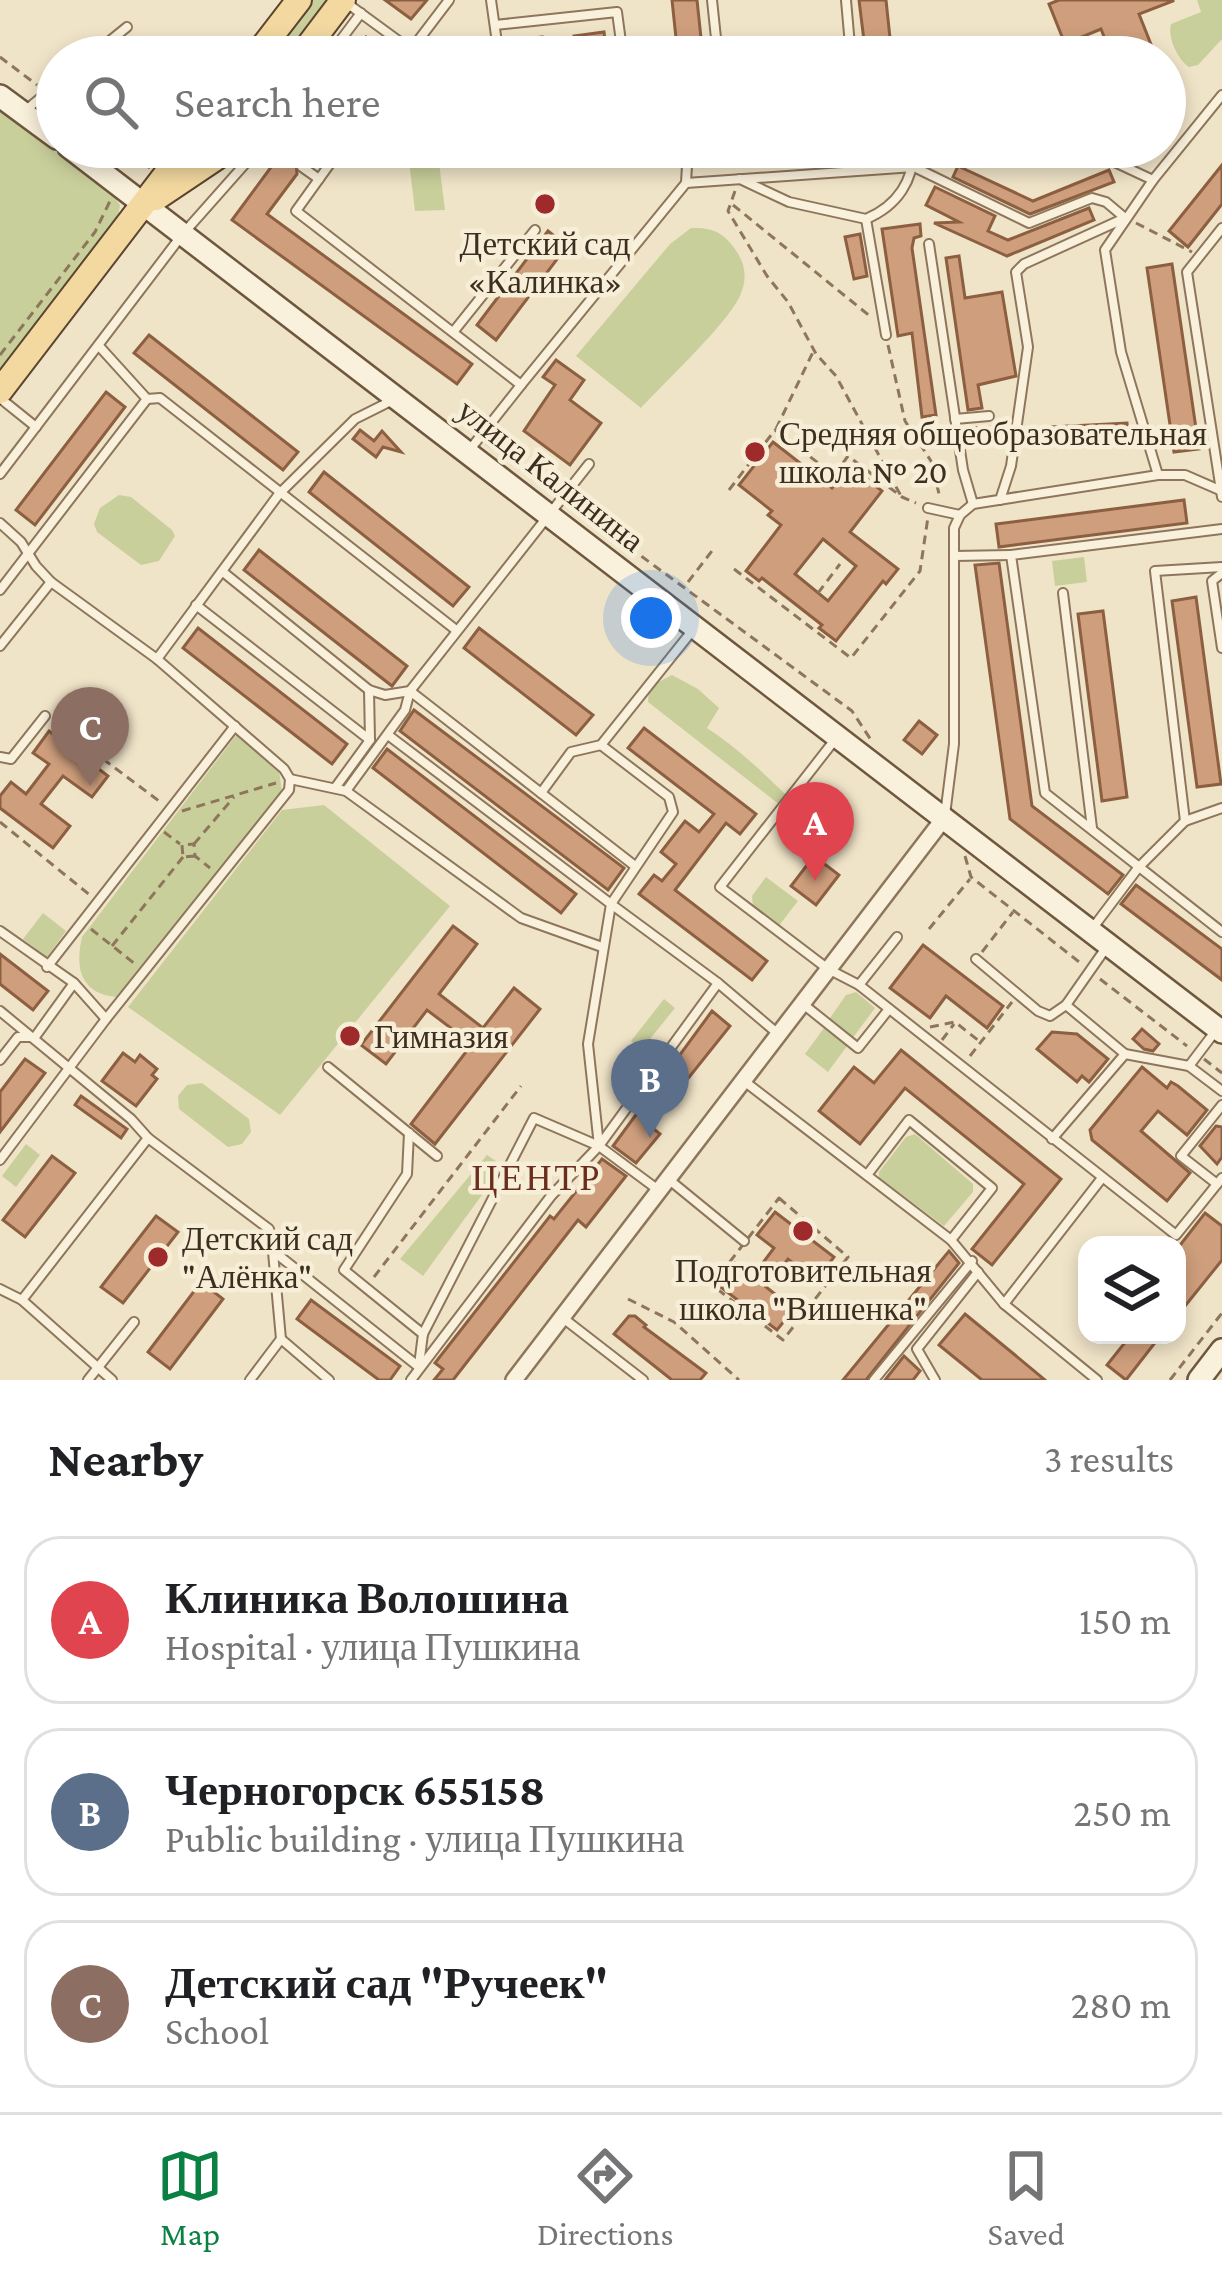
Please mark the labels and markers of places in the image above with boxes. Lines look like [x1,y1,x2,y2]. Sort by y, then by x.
marker: Детский сад «Калинка» [532,191,558,217]
place label: Детский сад «Калинка» [459,225,631,300]
place label: Средняя общеобразовательная школа № 20 [779,415,1207,490]
marker: Средняя общеобразовательная школа № 20 [742,439,768,465]
pin: C [51,687,129,786]
pin: A [776,782,854,881]
place label: Гимназия [374,1018,509,1055]
marker: Гимназия [337,1023,363,1049]
pin: B [611,1039,689,1138]
marker: Подготовительная школа "Вишенка" [790,1218,816,1244]
place label: Детский сад "Алёнка" [182,1220,353,1295]
marker: Детский сад "Алёнка" [145,1244,171,1270]
place label: Подготовительная школа "Вишенка" [675,1252,931,1327]

